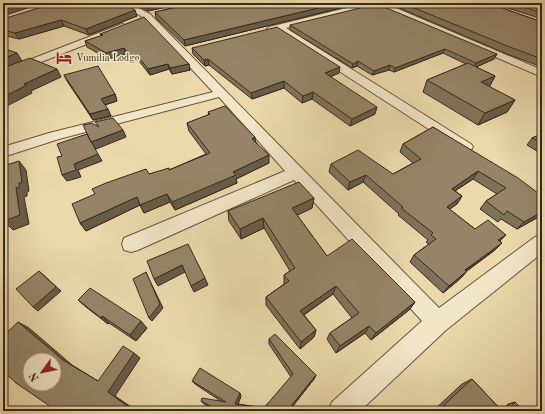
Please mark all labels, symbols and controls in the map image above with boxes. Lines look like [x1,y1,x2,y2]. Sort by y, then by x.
hotel icon: Vumilia Lodge [55,49,73,67]
place label: Vumilia Lodge [76,53,140,63]
north arrow [22,352,62,392]
text: N [28,370,42,383]

